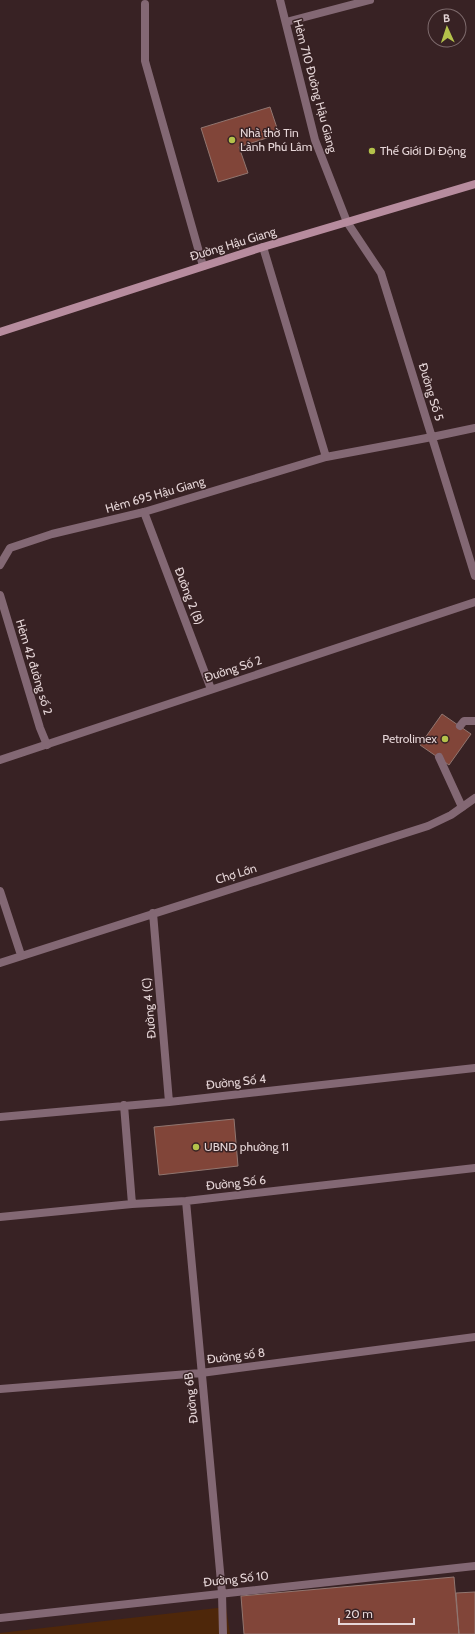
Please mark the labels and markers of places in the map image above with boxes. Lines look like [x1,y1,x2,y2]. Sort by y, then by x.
place label: Nhà thờ Tin Lành Phú Lâm [240,125,312,154]
marker: Nhà thờ Tin Lành Phú Lâm [227,135,237,145]
place label: Thế Giới Di Động [380,143,467,158]
marker: Thế Giới Di Động [367,146,377,156]
place label: Petrolimex [382,731,437,746]
marker: Petrolimex [440,734,450,744]
place label: UBND phường 11 [204,1139,289,1154]
marker: UBND phường 11 [191,1142,201,1152]

